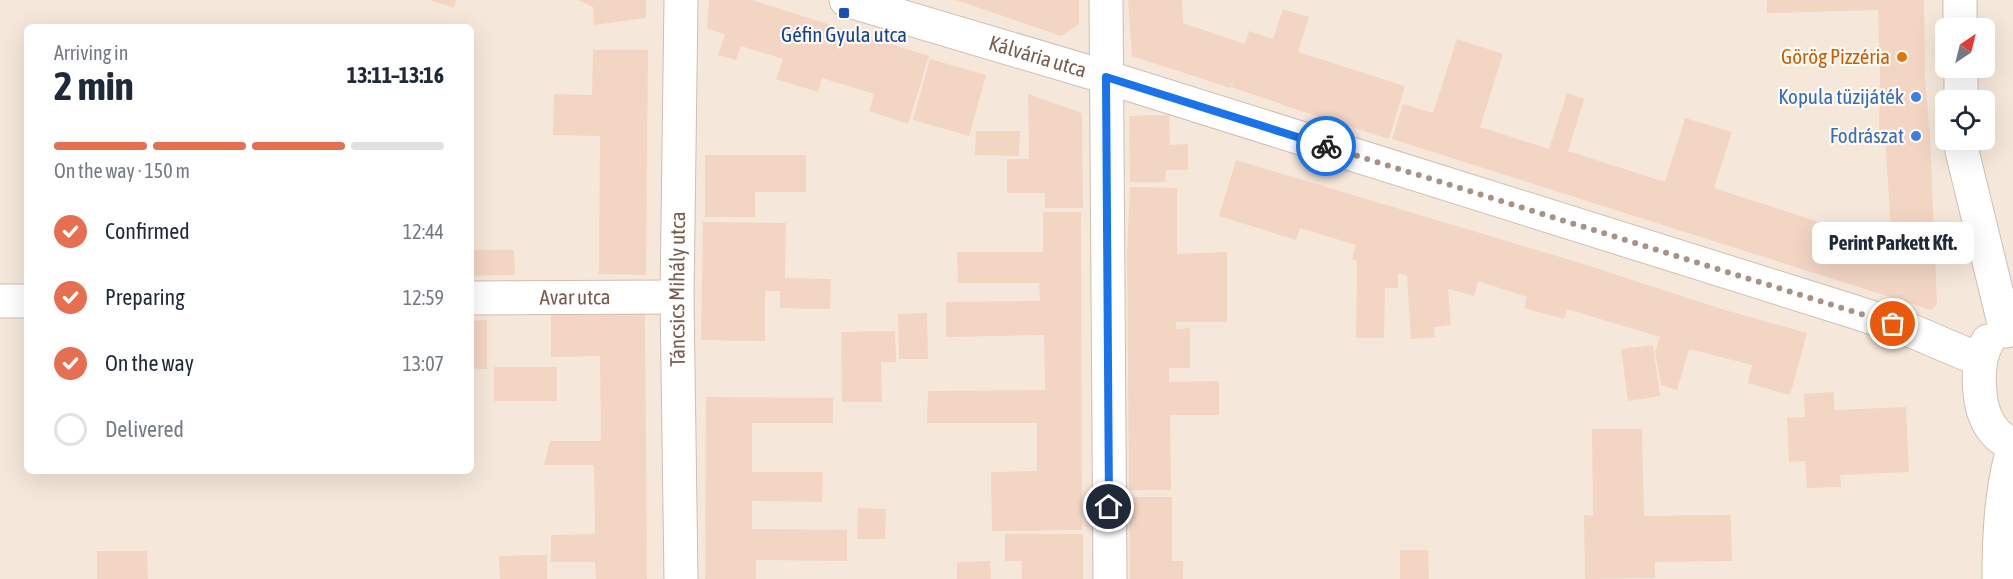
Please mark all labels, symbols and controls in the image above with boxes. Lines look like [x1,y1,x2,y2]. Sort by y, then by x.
marker: Géfin Gyula utca [837,6,851,20]
north arrow [1935,18,1995,78]
map controls [1935,18,1995,150]
place label: Géfin Gyula utca [781,22,907,46]
street label: Kálvária utca [986,30,1090,82]
text: Arriving in [54,41,128,64]
place label: Görög Pizzéria [1781,44,1890,68]
marker: Görög Pizzéria [1895,50,1909,64]
text: 13:11–13:16 [347,62,444,88]
text: 2 min [54,64,134,108]
place label: Kopula tüzijáték [1778,84,1904,108]
marker: Kopula tüzijáték [1909,90,1923,104]
button: locate [1935,90,1995,150]
courier [1296,116,1356,176]
place label: Fodrászat [1830,123,1904,147]
marker: Fodrászat [1909,129,1923,143]
icon: bike [1310,130,1343,163]
text: On the way · 150 m [54,159,190,182]
street label: Táncsics Mihály utca [664,211,689,367]
icon: check [54,215,87,248]
text: Confirmed [105,218,190,244]
text: 12:44 [403,220,444,243]
callout: Perint Parkett Kft. [1812,222,1974,264]
text: Perint Parkett Kft. [1829,231,1957,254]
icon: check [54,281,87,314]
text: Preparing [105,284,185,310]
street label: Avar utca [539,284,611,309]
text: 12:59 [403,286,444,309]
pin [1867,298,1918,349]
icon: bag [1876,307,1909,340]
icon: check [54,347,87,380]
text: On the way [105,350,194,376]
text: 13:07 [402,352,444,375]
text: Delivered [105,416,184,442]
pin [1083,481,1134,532]
icon: home [1092,490,1125,523]

